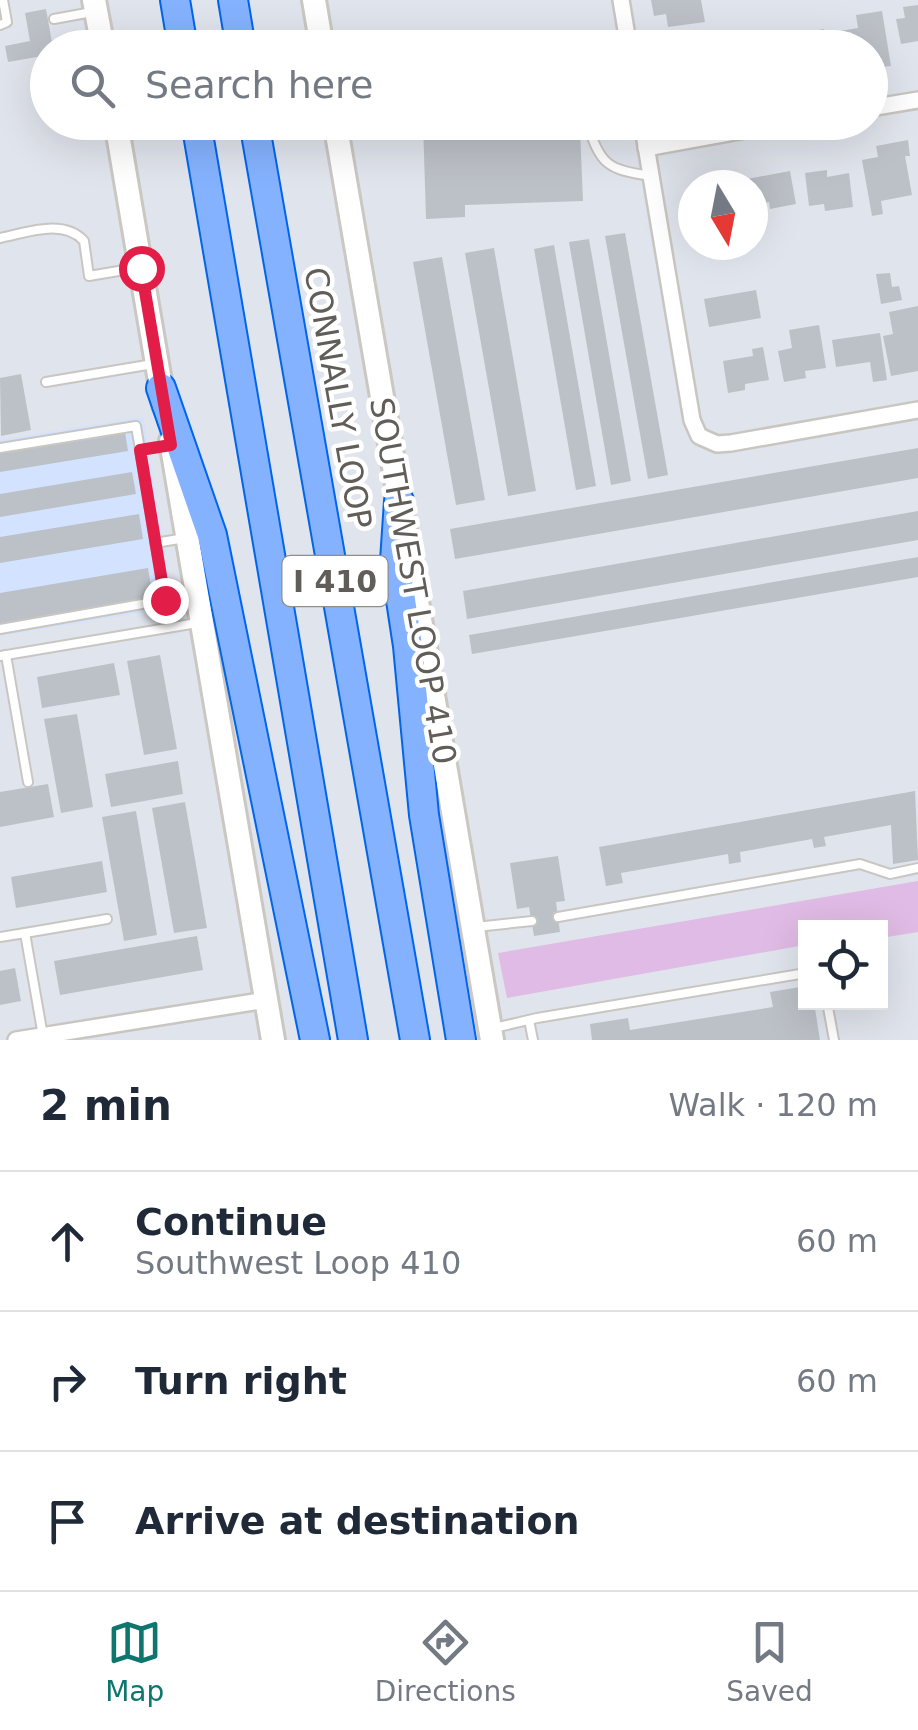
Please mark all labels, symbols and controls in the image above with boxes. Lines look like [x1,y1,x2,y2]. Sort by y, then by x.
search box [30,30,888,140]
icon: search [65,58,120,113]
text: Search here [145,63,373,107]
north arrow [678,170,768,260]
route start [119,246,165,292]
street label: CONNALLY LOOP [296,264,380,532]
street label: SOUTHWEST LOOP 410 [362,395,464,767]
road number: I 410 [282,556,388,606]
route end [143,578,189,624]
map controls [798,920,888,1010]
button: locate [798,920,888,1010]
text: 2 min [40,1081,172,1130]
text: Walk · 120 m [668,1086,878,1124]
text: Continue [135,1200,327,1244]
icon: ahead [40,1214,95,1269]
text: 60 m [796,1222,878,1260]
text: Southwest Loop 410 [135,1244,461,1282]
icon: right [40,1354,95,1409]
text: Turn right [135,1359,347,1403]
text: 60 m [796,1362,878,1400]
icon: arrive [40,1494,95,1549]
text: Arrive at destination [135,1499,580,1543]
tab: Map [105,1615,164,1708]
tab: Directions [375,1615,516,1708]
tab: Saved [726,1615,813,1708]

